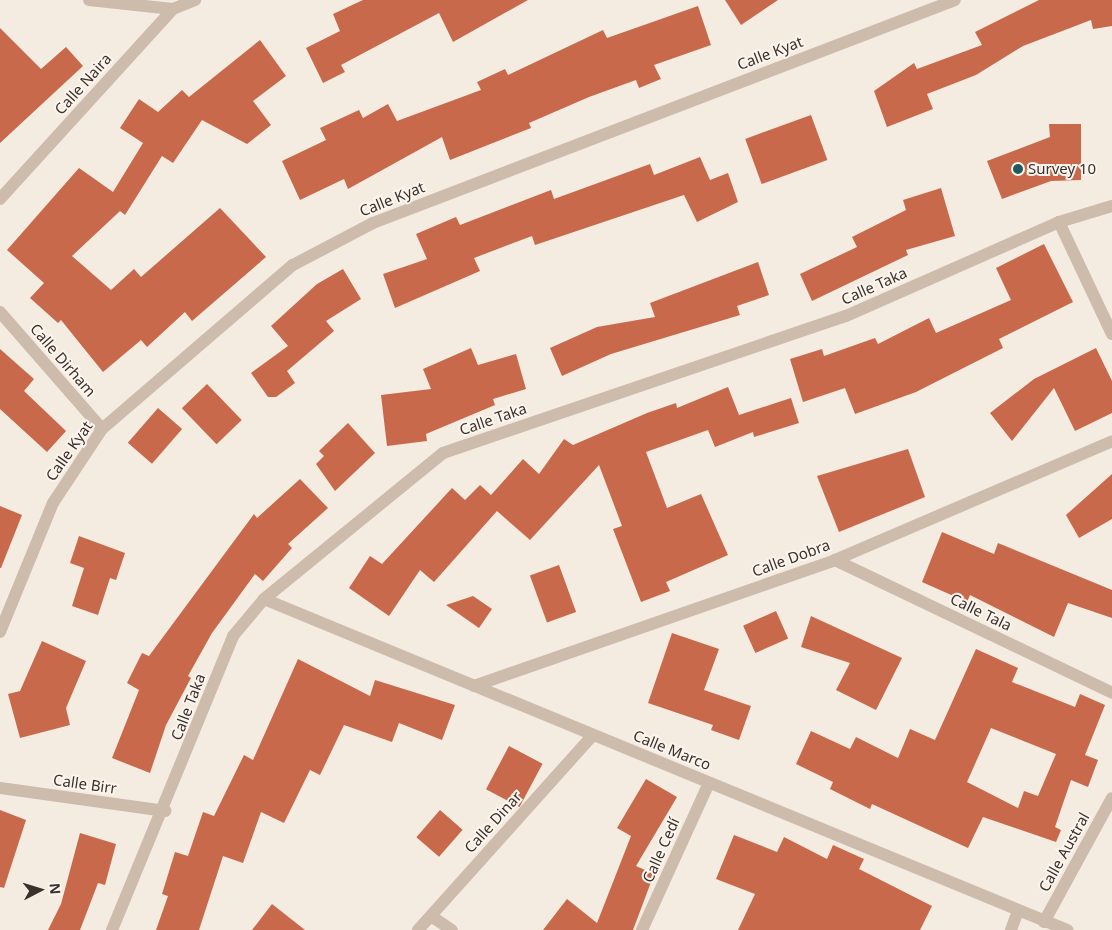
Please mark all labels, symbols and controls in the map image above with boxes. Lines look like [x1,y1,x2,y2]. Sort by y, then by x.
street label: Calle Kyat [735,32,805,74]
street label: Calle Naira [51,50,115,118]
place label: Survey 10 [1028,160,1096,178]
marker: Survey 10 [1012,163,1024,175]
street label: Calle Kyat [357,178,427,220]
street label: Calle Taka [838,264,910,308]
street label: Calle Dirham [26,320,100,400]
street label: Calle Taka [457,399,529,439]
street label: Calle Kyat [42,418,96,484]
street label: Calle Dobra [750,536,832,580]
street label: Calle Tala [947,589,1015,635]
street label: Calle Taka [167,671,209,743]
street label: Calle Marco [631,726,713,774]
street label: Calle Birr [52,771,118,797]
street label: Calle Dinar [461,787,525,857]
street label: Calle Austral [1035,809,1093,895]
street label: Calle Cedí [639,815,683,885]
north arrow [15,865,65,915]
text: N [45,882,65,895]

